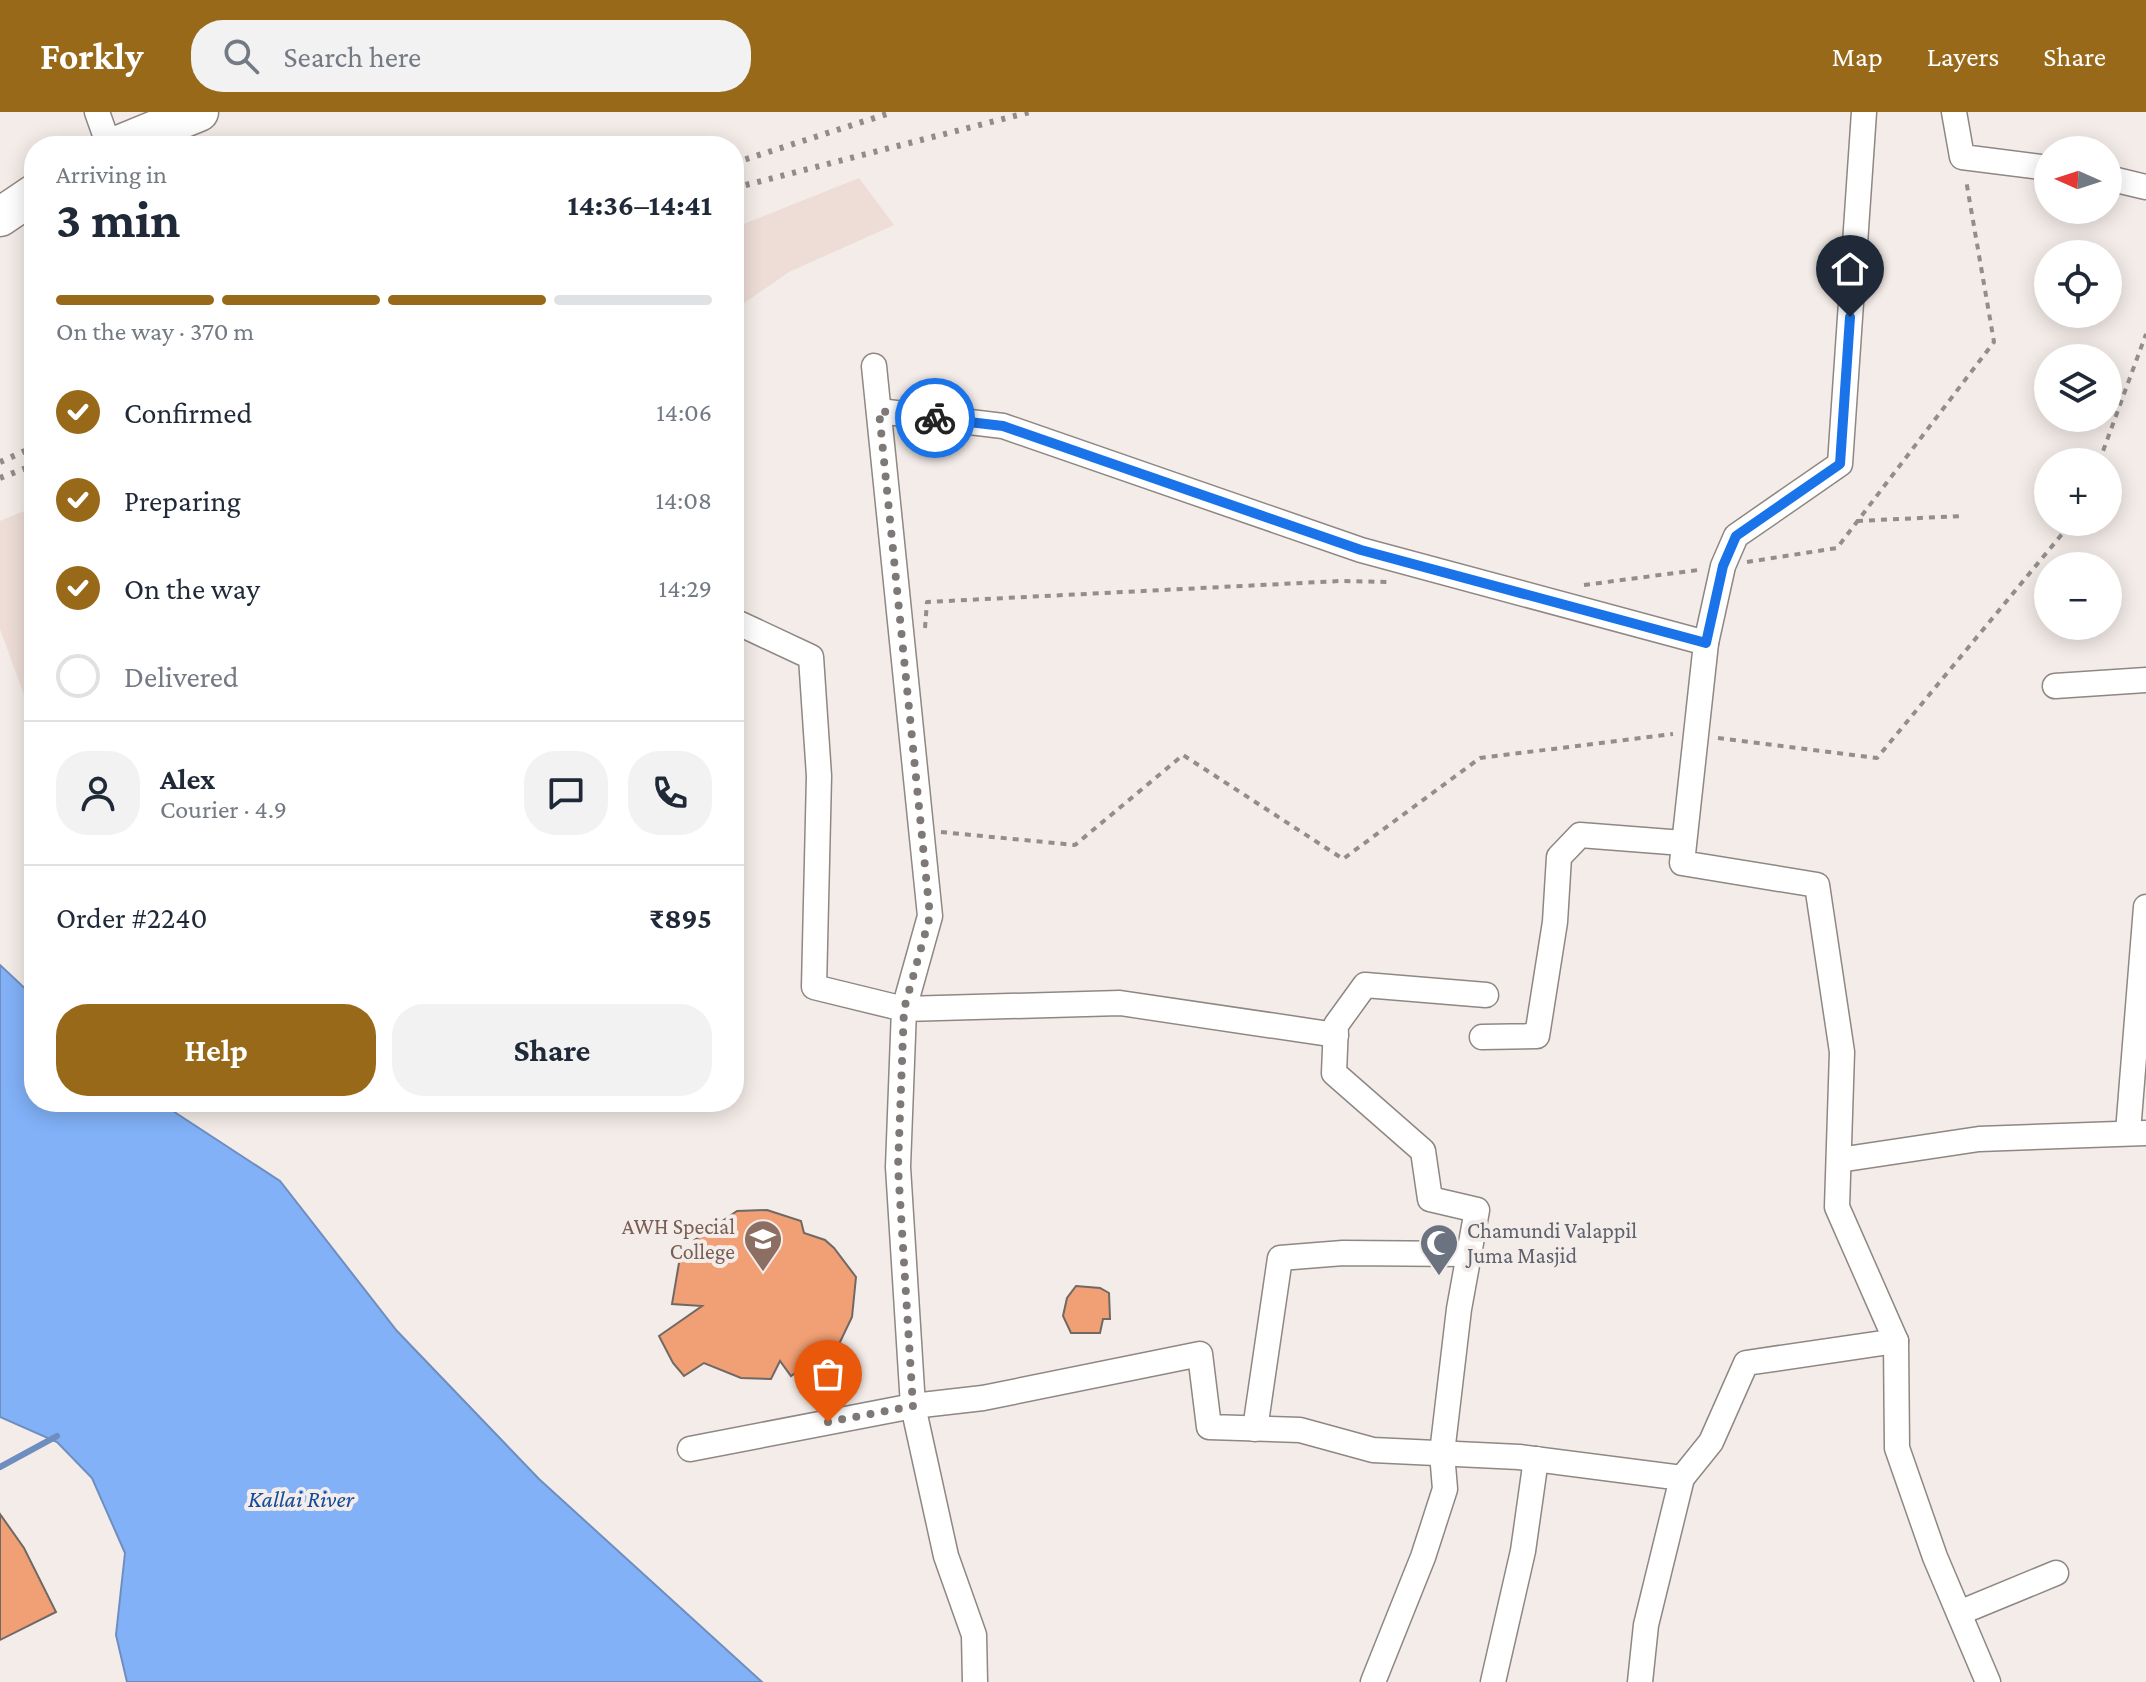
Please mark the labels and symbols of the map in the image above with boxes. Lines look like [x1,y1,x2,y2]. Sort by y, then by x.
north arrow [2034,136,2122,224]
pin [1816,235,1884,317]
courier [895,378,975,458]
place label: AWH Special College [622,1214,735,1264]
school or university icon: AWH Special College [742,1218,784,1273]
place label: Chamundi Valappil Juma Masjid [1465,1218,1637,1268]
mosque icon: Chamundi Valappil Juma Masjid [1418,1222,1460,1277]
pin [794,1340,862,1422]
water label: Kallai River [248,1485,355,1512]

